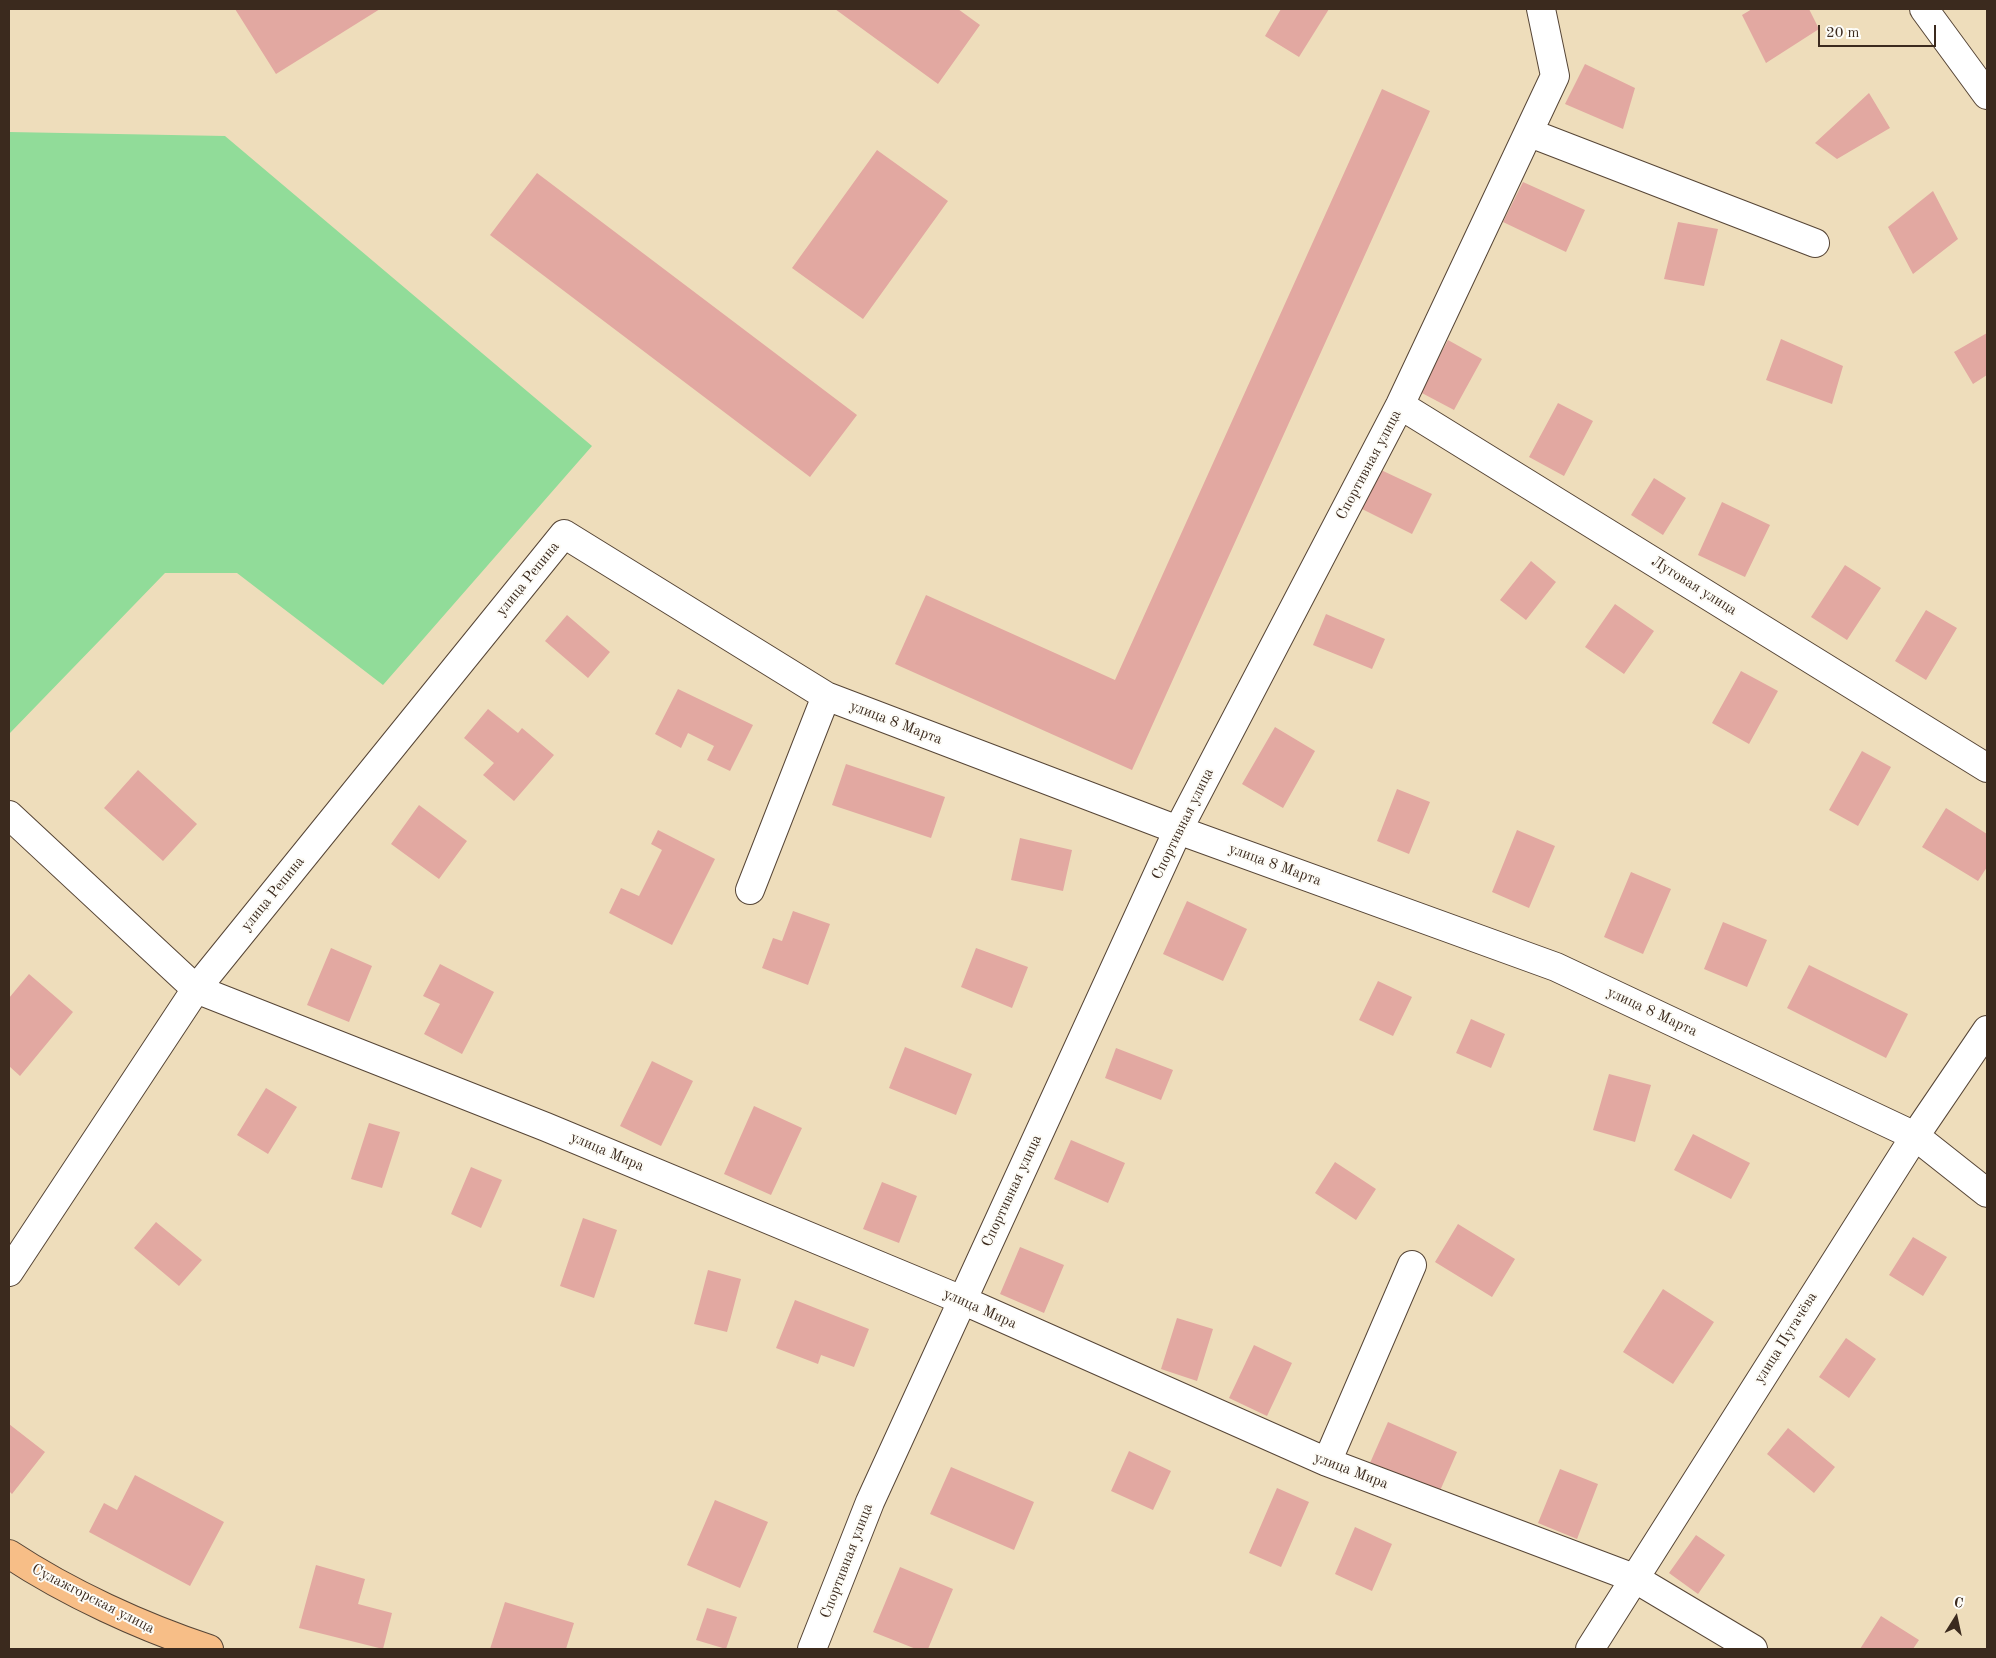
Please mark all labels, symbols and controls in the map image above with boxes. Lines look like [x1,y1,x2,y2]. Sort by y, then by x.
scale bar [1821,15,1938,47]
text: 20 m [1826,26,1860,41]
street label: Спортивная улица [1332,407,1406,523]
street label: улица Репина [492,538,564,620]
street label: Луговая улица [1648,552,1740,620]
street label: улица 8 Марта [847,697,945,749]
street label: Спортивная улица [1148,765,1218,883]
street label: улица 8 Марта [1226,840,1324,890]
street label: улица Репина [237,853,309,935]
street label: улица 8 Марта [1604,983,1700,1041]
street label: улица Мира [567,1128,647,1176]
street label: Спортивная улица [978,1132,1046,1250]
street label: улица Мира [941,1285,1019,1333]
street label: улица Пугачёва [1751,1289,1821,1387]
street label: улица Мира [1311,1449,1391,1493]
street label: Спортивная улица [817,1501,877,1621]
street label: Сулажгорская улица [28,1560,158,1638]
north arrow [1931,1593,1981,1643]
text: С [1953,1596,1964,1611]

